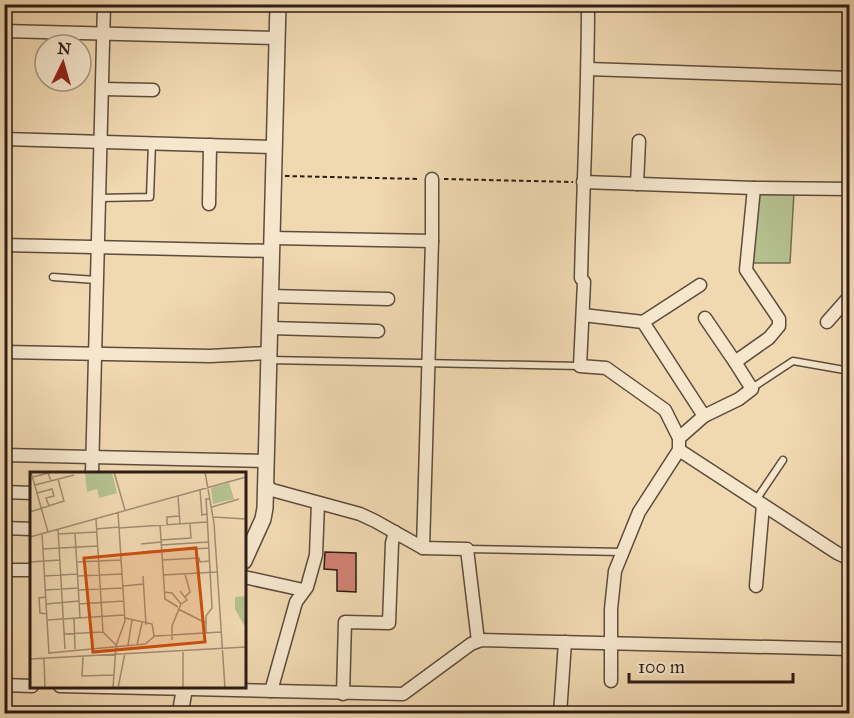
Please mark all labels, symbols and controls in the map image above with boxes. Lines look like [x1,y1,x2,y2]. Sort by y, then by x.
north arrow [33,33,93,93]
text: N [57,38,72,59]
inset map [30,472,246,688]
scale bar [629,646,792,684]
text: 100 m [638,656,685,678]

